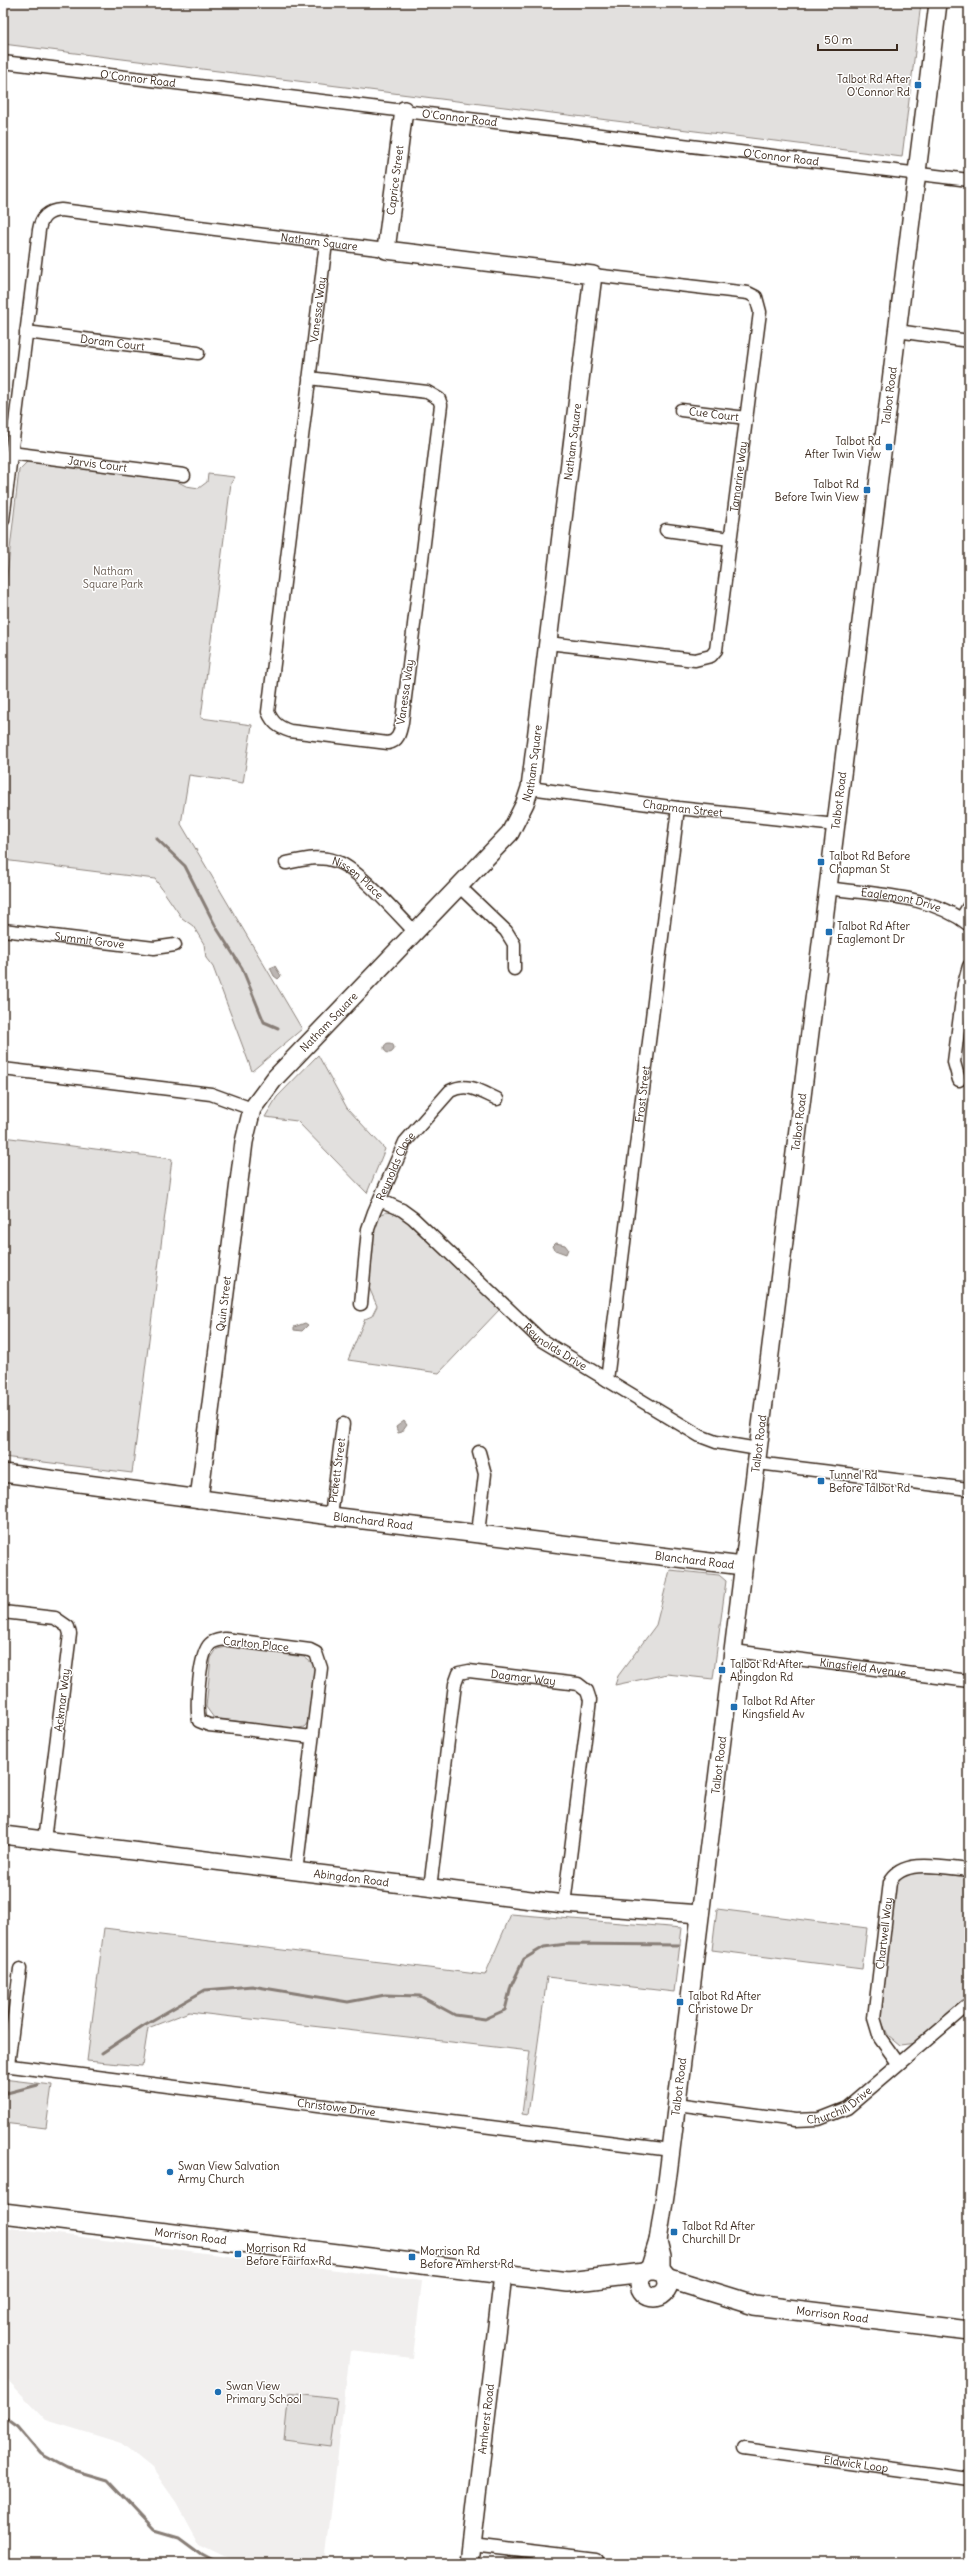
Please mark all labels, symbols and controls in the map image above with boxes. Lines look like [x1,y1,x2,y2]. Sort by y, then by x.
scale bar [818,26,897,52]
text: 50 m [824,32,853,47]
street label: O'Connor Road [100,67,177,90]
place label: Talbot Rd After O'Connor Rd [837,72,911,99]
marker: Talbot Rd After O'Connor Rd [913,80,923,90]
street label: O'Connor Road [421,106,499,129]
street label: Caprice Street [384,144,406,216]
street label: O'Connor Road [743,146,820,169]
street label: Natham Square [280,230,359,253]
street label: Vanessa Way [307,276,329,343]
street label: Doram Court [79,332,146,353]
street label: Talbot Road [879,366,900,426]
street label: Natham Square [561,402,584,481]
street label: Cue Court [688,404,740,424]
place label: Talbot Rd After Twin View [805,434,882,461]
street label: Tamarine Way [727,440,750,513]
marker: Talbot Rd After Twin View [884,442,894,452]
street label: Jarvis Court [67,453,128,475]
place label: Talbot Rd Before Twin View [774,477,860,504]
marker: Talbot Rd Before Twin View [862,485,872,495]
park label: Natham Square Park [83,564,144,591]
street label: Vanessa Way [393,658,417,726]
street label: Natham Square [519,724,545,803]
street label: Talbot Road [828,770,849,830]
street label: Chapman Street [642,796,724,820]
place label: Talbot Rd Before Chapman St [829,849,910,876]
street label: Nissen Place [330,854,386,902]
marker: Talbot Rd Before Chapman St [816,857,826,867]
street label: Eaglemont Drive [860,885,943,915]
place label: Talbot Rd After Eaglemont Dr [837,919,910,946]
marker: Talbot Rd After Eaglemont Dr [824,927,834,937]
street label: Summit Grove [54,929,125,951]
street label: Natham Square [297,989,361,1055]
street label: Frost Street [632,1065,653,1123]
street label: Talbot Road [788,1092,809,1152]
street label: Reynolds Close [373,1129,418,1203]
street label: Quin Street [213,1275,234,1332]
street label: Reynolds Drive [520,1320,590,1373]
street label: Talbot Road [748,1413,769,1473]
street label: Pickett Street [326,1437,348,1504]
place label: Tunnel Rd Before Talbot Rd [829,1468,911,1495]
marker: Tunnel Rd Before Talbot Rd [816,1476,826,1486]
street label: Blanchard Road [332,1509,414,1533]
street label: Blanchard Road [654,1548,736,1572]
street label: Carlton Place [223,1634,290,1654]
street label: Kingsfield Avenue [819,1655,907,1680]
place label: Talbot Rd After Abingdon Rd [730,1657,803,1684]
marker: Talbot Rd After Abingdon Rd [717,1665,727,1675]
street label: Dagmar Way [490,1667,556,1688]
street label: Ackmar Way [51,1668,73,1732]
place label: Talbot Rd After Kingsfield Av [742,1694,815,1721]
marker: Talbot Rd After Kingsfield Av [729,1702,739,1712]
street label: Talbot Road [708,1735,729,1795]
street label: Abingdon Road [313,1866,390,1889]
street label: Chartwell Way [873,1897,895,1970]
place label: Talbot Rd After Christowe Dr [688,1989,761,2016]
marker: Talbot Rd After Christowe Dr [675,1997,685,2007]
street label: Talbot Road [668,2057,689,2117]
street label: Churchill Drive [806,2083,874,2127]
street label: Christowe Drive [296,2095,376,2119]
place label: Swan View Salvation Army Church [178,2159,280,2186]
marker: Swan View Salvation Army Church [165,2167,175,2177]
place label: Talbot Rd After Churchill Dr [682,2219,755,2246]
street label: Morrison Road [154,2225,228,2247]
marker: Talbot Rd After Churchill Dr [669,2227,679,2237]
place label: Morrison Rd Before Fairfax Rd [246,2241,332,2268]
place label: Morrison Rd Before Amherst Rd [420,2244,514,2271]
marker: Morrison Rd Before Fairfax Rd [233,2249,243,2259]
marker: Morrison Rd Before Amherst Rd [407,2252,417,2262]
street label: Morrison Road [795,2303,870,2326]
place label: Swan View Primary School [226,2379,302,2406]
street label: Amherst Road [475,2383,497,2455]
marker: Swan View Primary School [213,2387,223,2397]
street label: Eldwick Loop [823,2453,889,2475]

